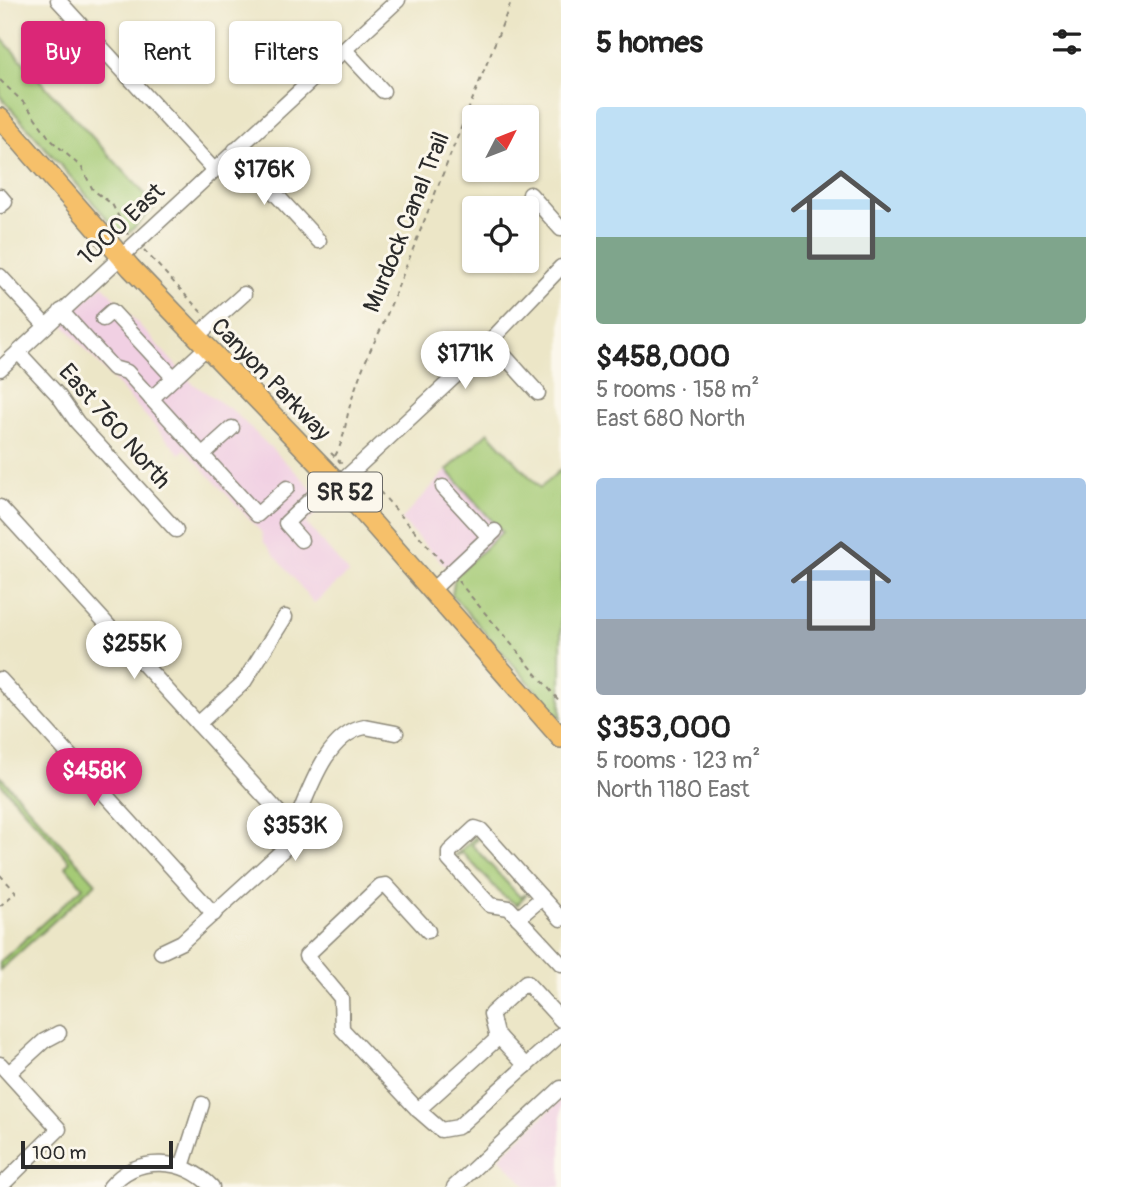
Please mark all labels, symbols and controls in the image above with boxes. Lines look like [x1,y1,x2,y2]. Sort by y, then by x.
chip: Buy [21,21,105,84]
chip: Rent [119,21,215,84]
chip: Filters [229,21,342,84]
icon: filters [1048,23,1086,61]
text: 5 homes [596,24,703,61]
north arrow [462,105,539,182]
map controls [462,105,539,273]
street label: Murdock Canal Trail [357,128,456,317]
pin: $176K [215,148,313,207]
icon: home [778,152,904,278]
text: $176K [234,155,294,184]
street label: 1000 East [72,177,171,272]
button: locate [462,196,539,273]
street label: Canyon Parkway [205,312,337,447]
pin: $171K [416,332,514,391]
text: $458,000 [596,338,730,375]
text: $171K [437,339,493,368]
street label: East 760 North [52,358,177,495]
text: 5 rooms · 158 m² [596,375,759,404]
text: East 680 North [596,404,745,433]
road number: SR 52 [308,472,382,512]
icon: home [778,523,904,649]
pin: $255K [85,622,183,681]
text: $255K [102,629,166,658]
text: $353,000 [596,709,731,746]
text: 5 rooms · 123 m² [596,746,760,775]
pin: $458K [45,748,143,808]
text: $458K [62,756,126,785]
text: North 1180 East [596,775,750,804]
pin: $353K [246,804,344,863]
text: $353K [263,811,327,840]
scale bar [21,1138,173,1170]
text: 100 m [32,1141,86,1165]

